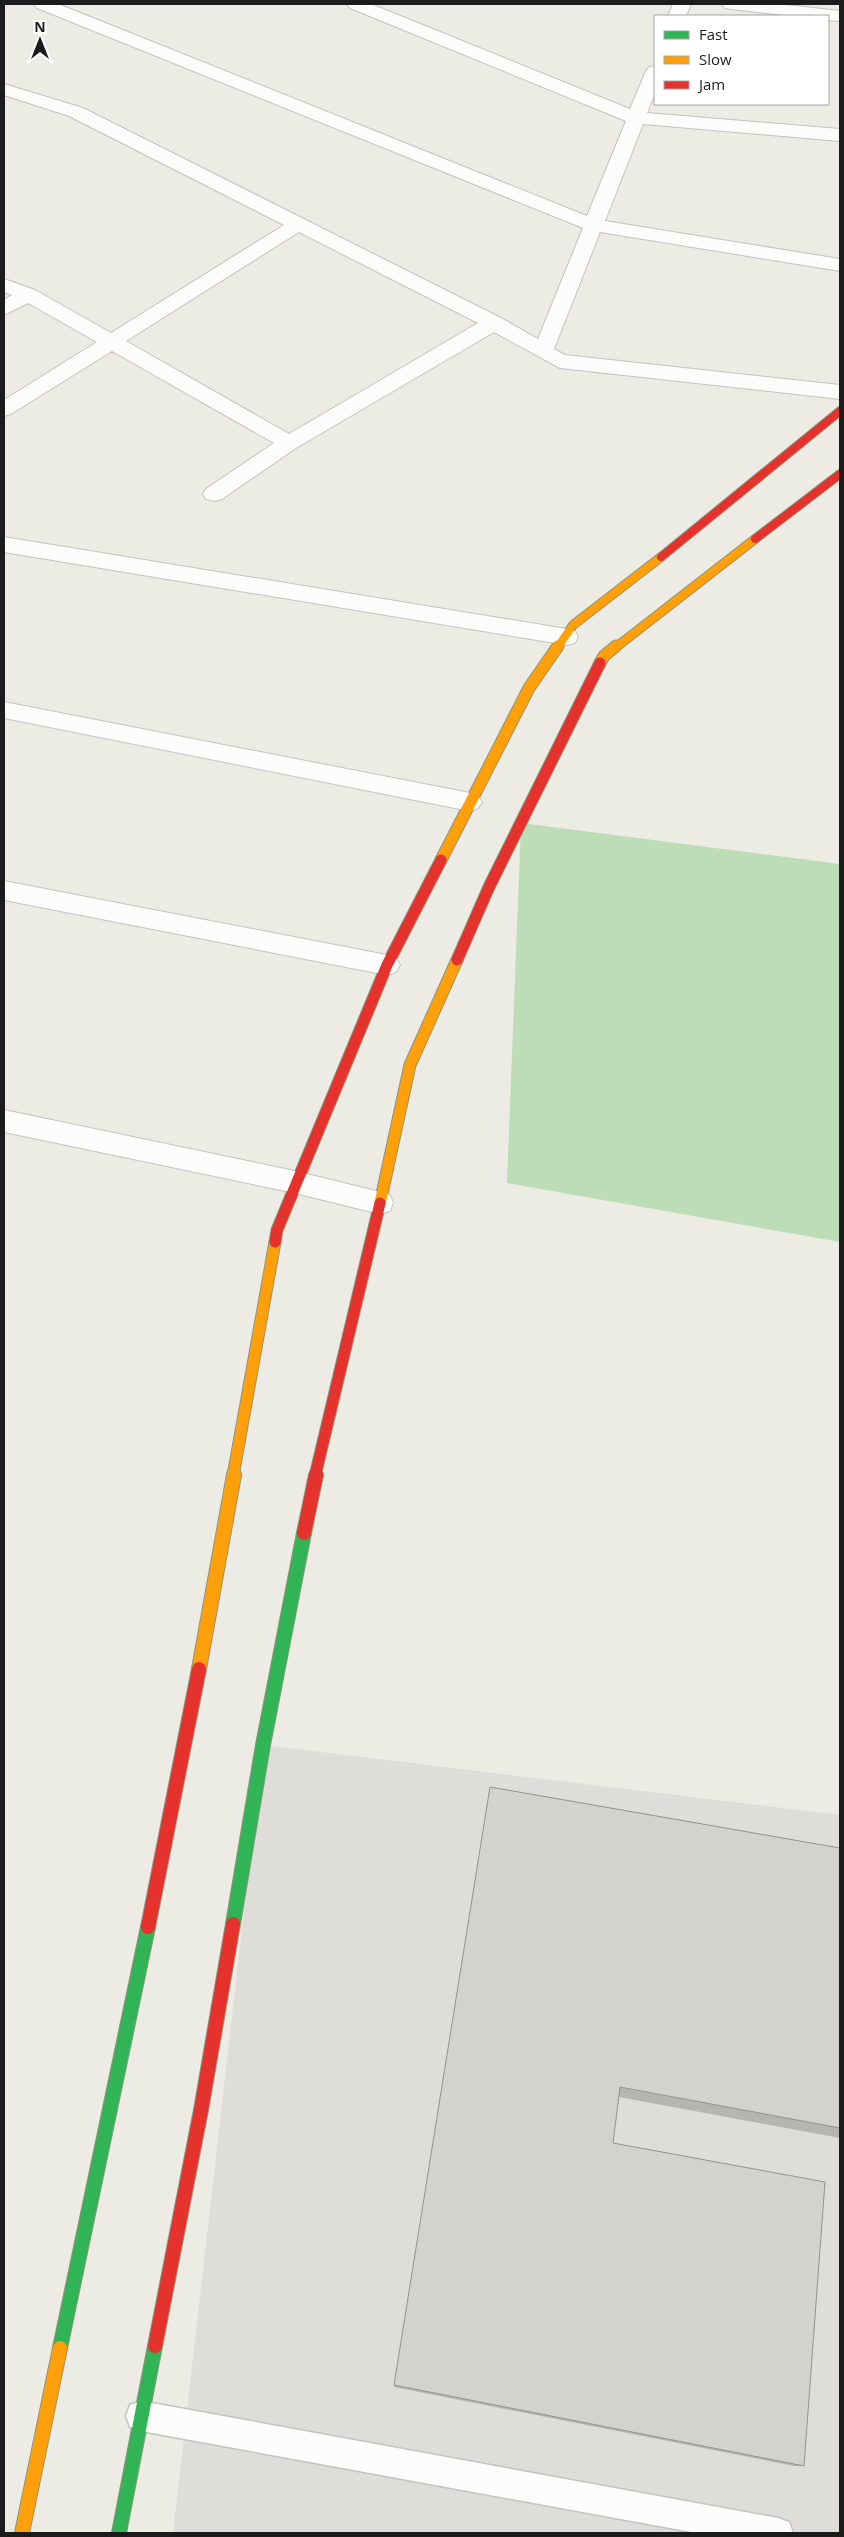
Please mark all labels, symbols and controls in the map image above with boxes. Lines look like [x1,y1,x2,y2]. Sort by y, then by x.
north arrow [15,15,65,65]
legend [654,15,829,105]
text: N [34,17,46,36]
text: Fast [699,24,728,44]
text: Slow [699,49,732,69]
text: Jam [697,74,725,94]

